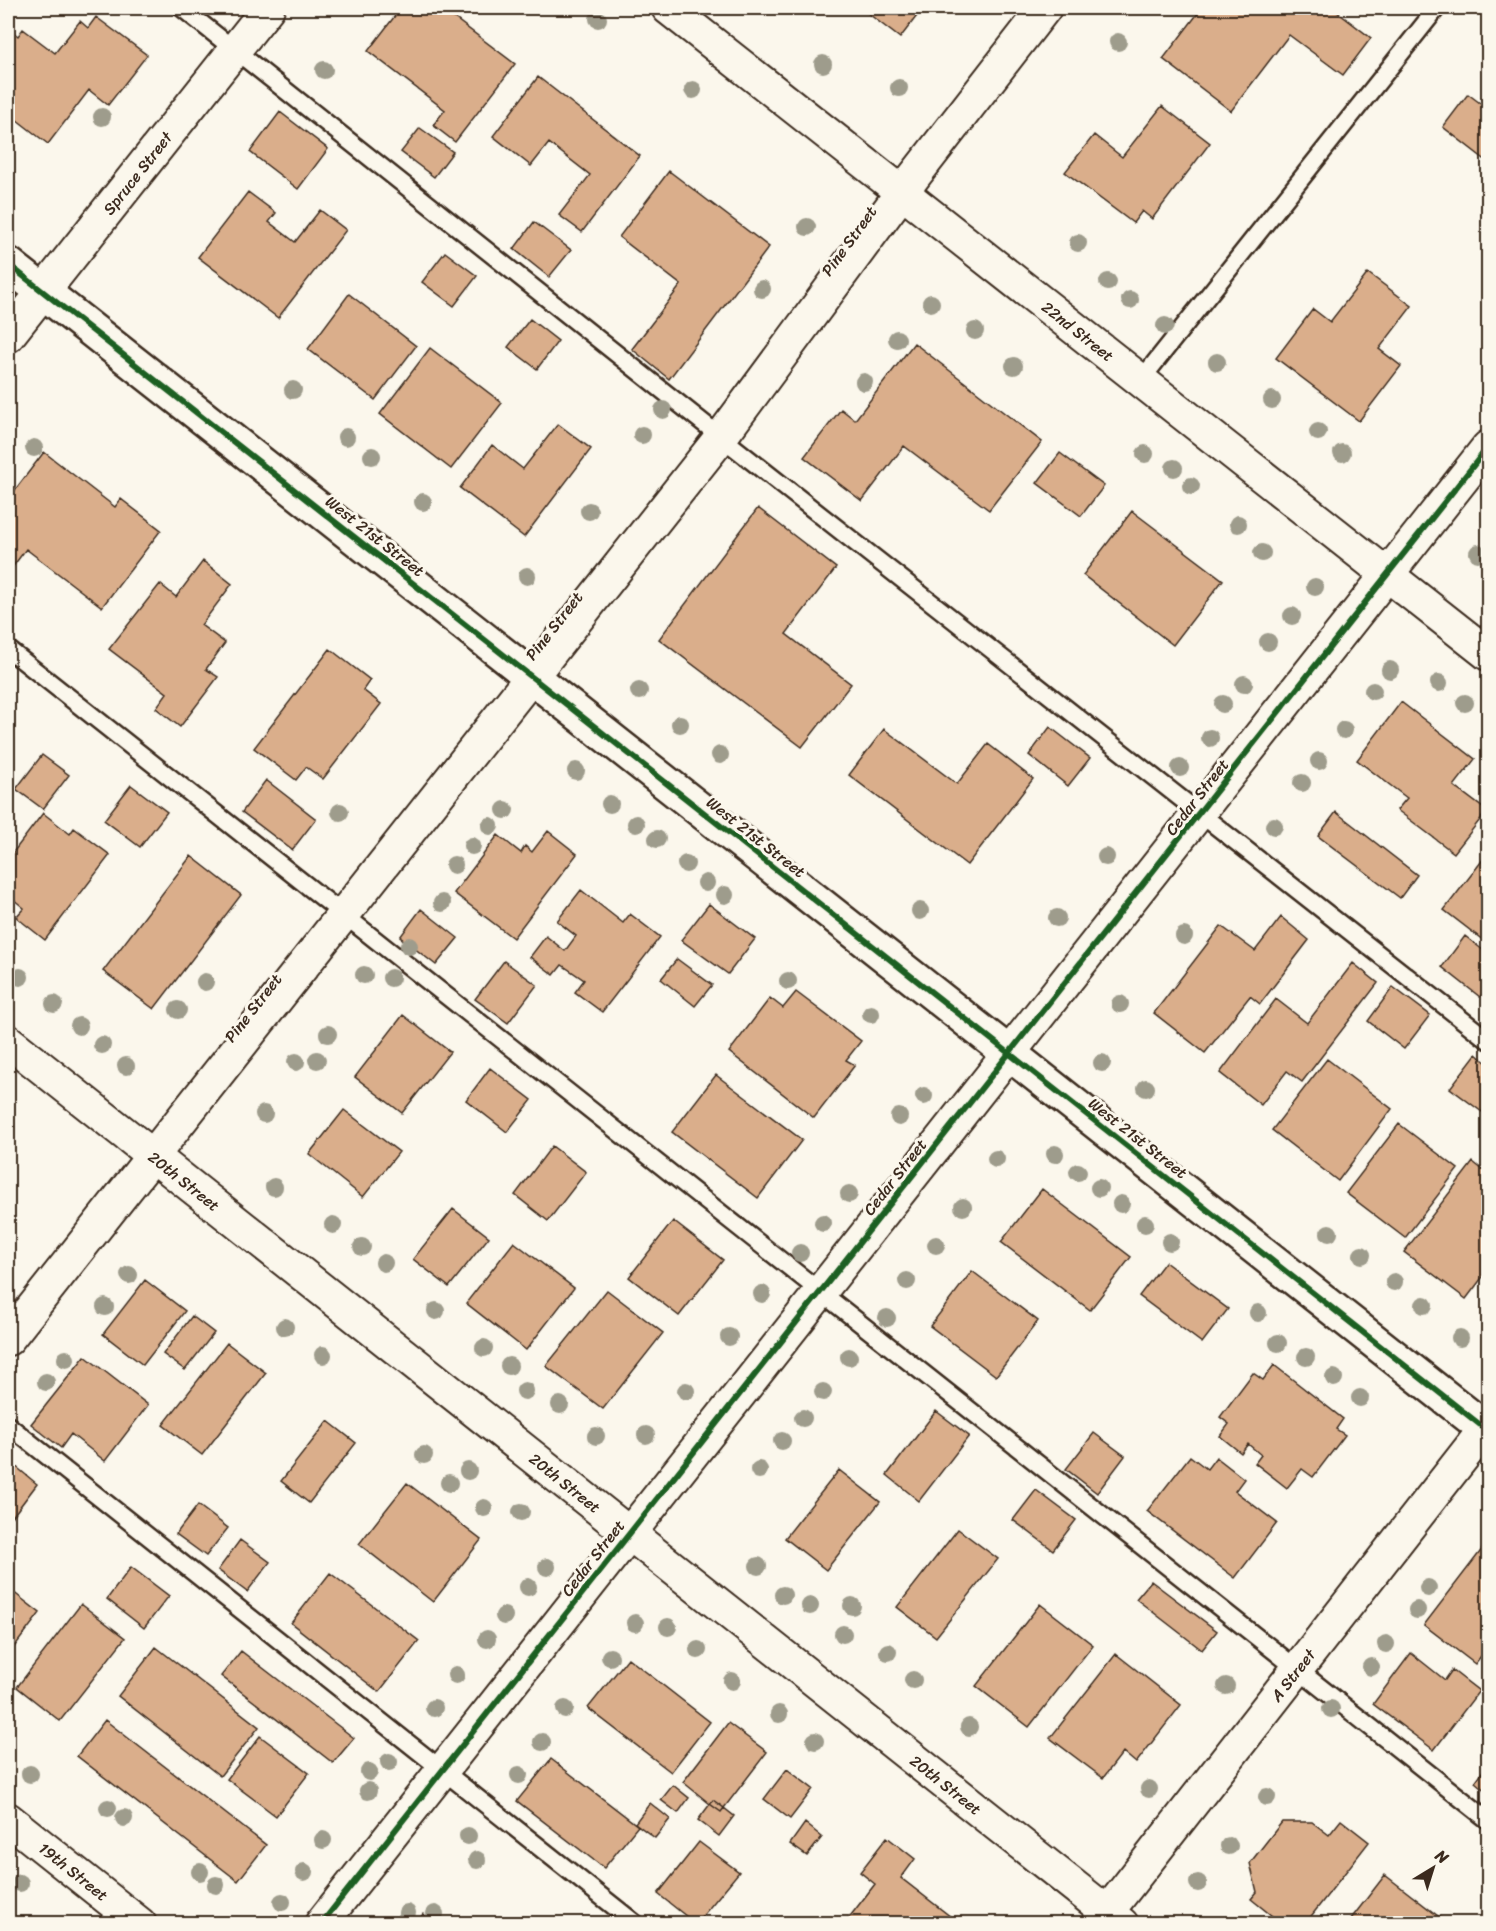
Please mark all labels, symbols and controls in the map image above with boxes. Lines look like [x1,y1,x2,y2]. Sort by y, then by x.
street label: Spruce Street [95,124,180,221]
street label: Pine Street [813,199,885,283]
street label: 22nd Street [1035,293,1121,369]
street label: West 21st Street [319,488,431,584]
street label: Pine Street [517,585,591,667]
street label: Cedar Street [1157,752,1237,842]
street label: West 21st Street [700,789,812,885]
street label: Pine Street [216,967,290,1049]
street label: West 21st Street [1082,1090,1194,1186]
street label: Cedar Street [855,1132,935,1222]
street label: 20th Street [142,1143,227,1219]
street label: 20th Street [523,1445,608,1521]
street label: Cedar Street [553,1513,633,1603]
street label: A Street [1262,1642,1323,1709]
street label: 20th Street [904,1747,989,1822]
street label: 19th Street [32,1834,115,1908]
north arrow [1403,1838,1463,1898]
text: N [1428,1841,1456,1872]

